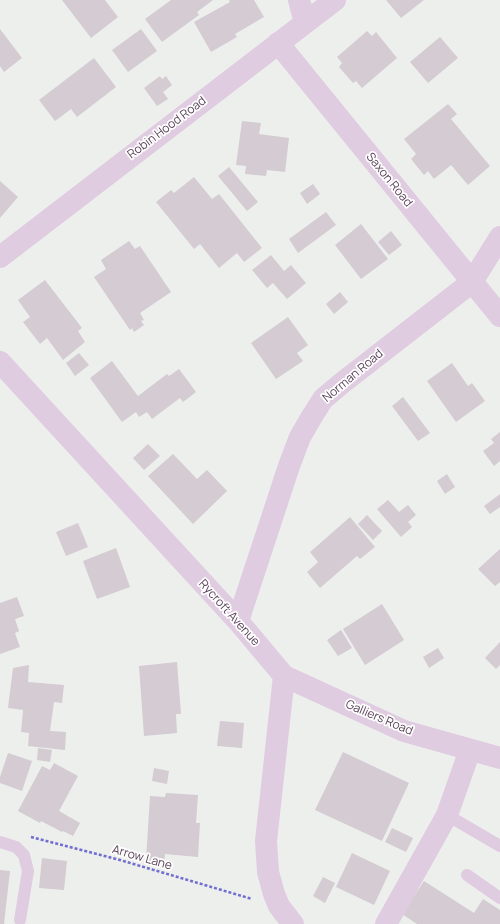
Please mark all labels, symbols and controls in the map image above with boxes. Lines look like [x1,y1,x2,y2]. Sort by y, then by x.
street label: Robin Hood Road [125,94,209,162]
street label: Saxon Road [363,150,415,210]
street label: Norman Road [320,347,386,405]
street label: Rycroft Avenue [195,577,263,649]
street label: Galliers Road [343,697,415,739]
street label: Arrow Lane [110,843,174,873]

